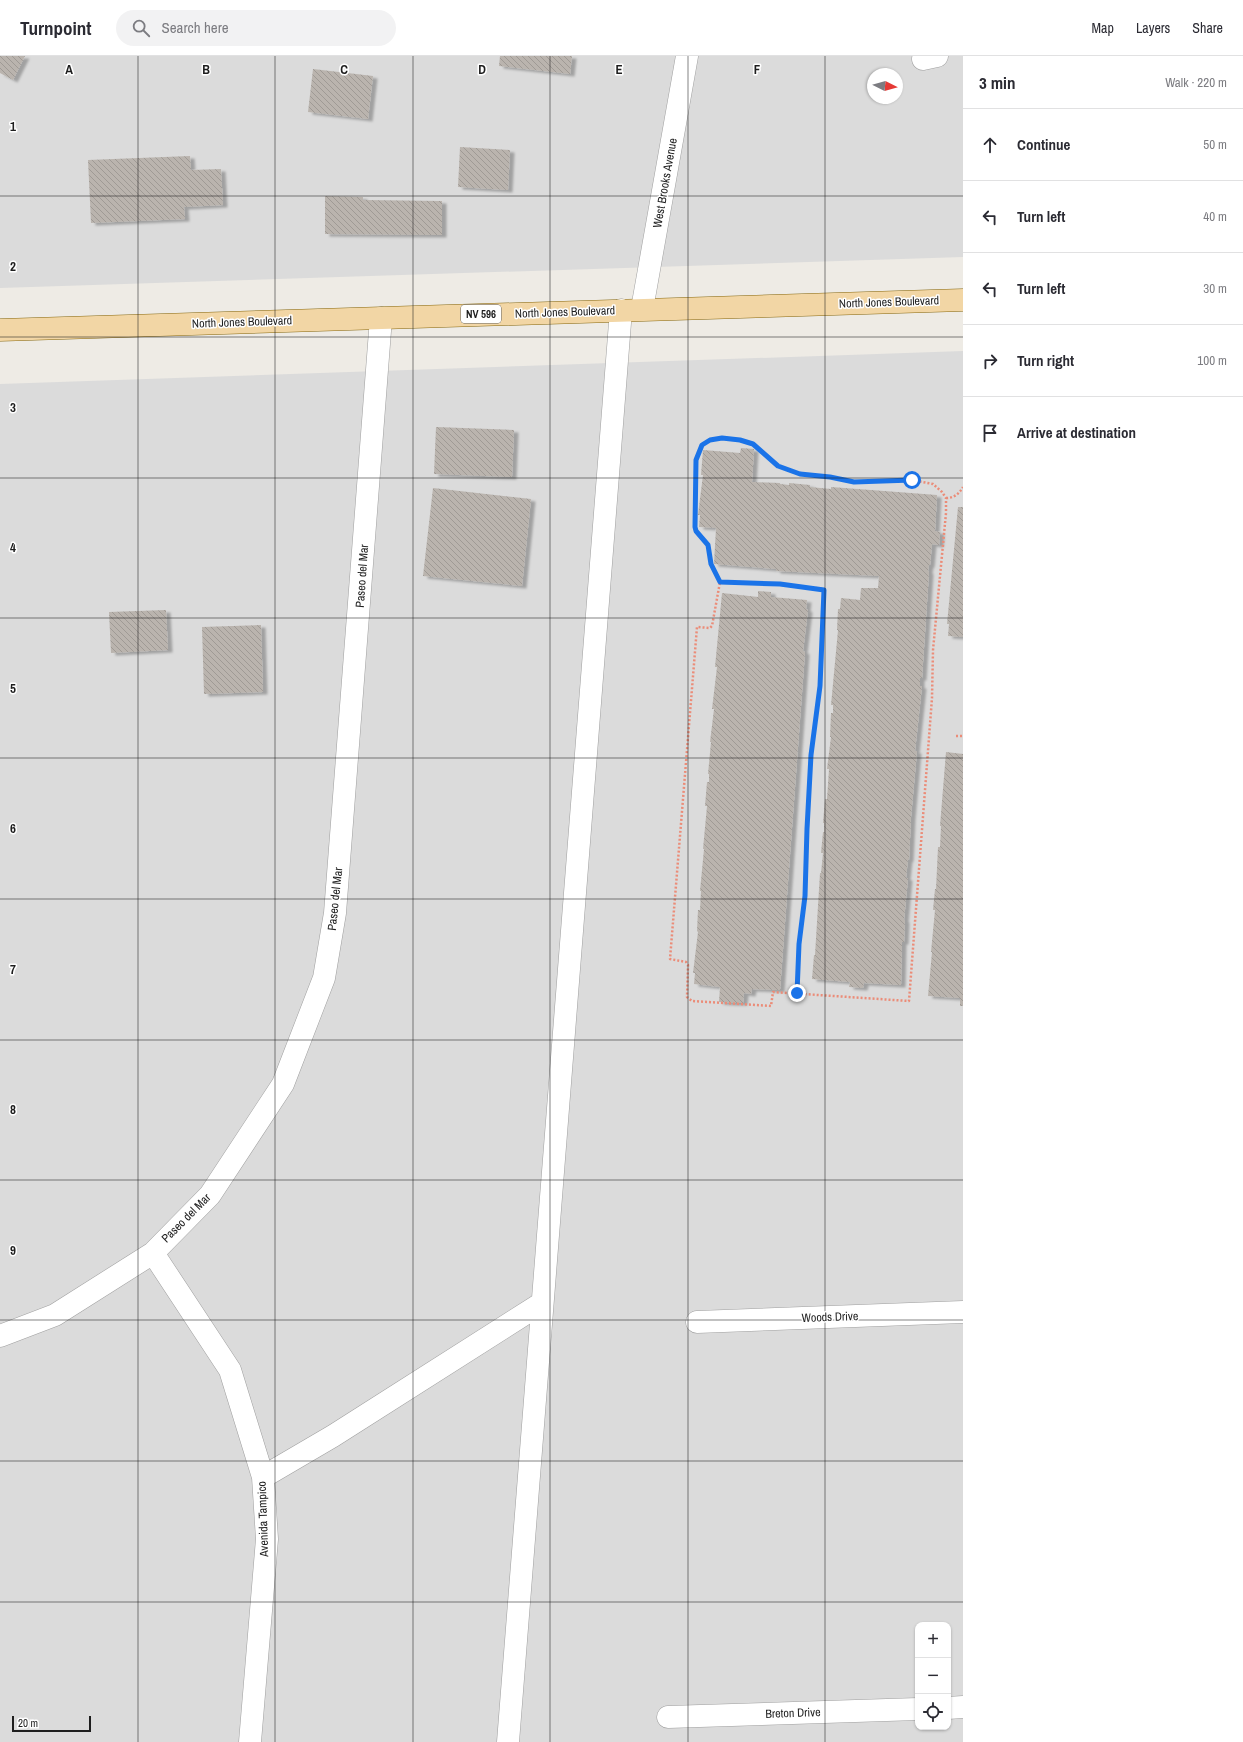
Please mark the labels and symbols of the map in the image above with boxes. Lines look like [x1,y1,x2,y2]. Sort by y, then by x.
text: A [65,61,73,78]
text: B [202,61,210,78]
text: C [340,61,348,78]
text: D [478,61,486,78]
text: E [615,61,623,78]
text: F [754,61,761,78]
north arrow [867,68,903,104]
text: 1 [10,118,16,135]
street label: West Brooks Avenue [649,137,681,229]
text: 2 [10,258,16,275]
street label: North Jones Boulevard [839,292,939,312]
street label: North Jones Boulevard [515,302,615,322]
road number: NV 596 [461,305,501,323]
street label: North Jones Boulevard [192,312,292,332]
text: 3 [10,399,16,416]
route start [903,471,921,489]
text: 4 [10,539,16,556]
street label: Paseo del Mar [352,543,372,608]
text: 5 [10,680,16,697]
text: 6 [10,820,16,837]
street label: Paseo del Mar [324,866,346,931]
text: 7 [10,961,16,978]
route end [788,984,806,1002]
text: 8 [10,1101,16,1118]
street label: Paseo del Mar [158,1189,215,1246]
text: 9 [10,1242,16,1259]
street label: Woods Drive [801,1308,859,1326]
street label: Avenida Tampico [254,1481,272,1558]
street label: Breton Drive [765,1704,821,1722]
scale bar [12,1714,91,1733]

